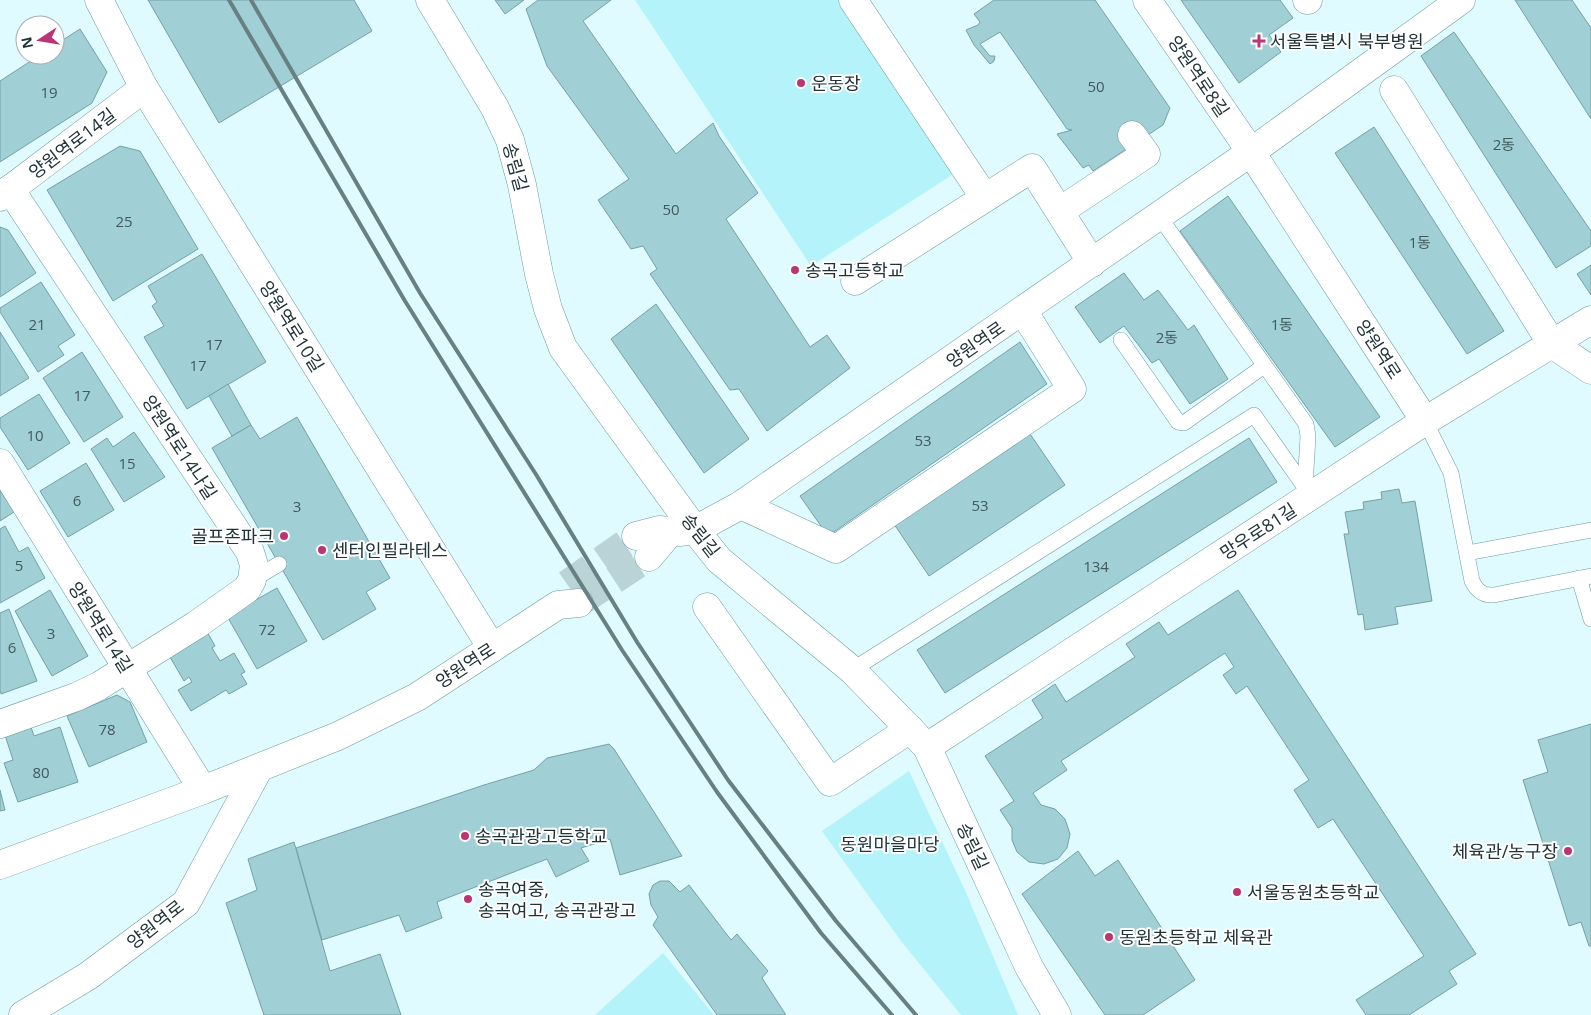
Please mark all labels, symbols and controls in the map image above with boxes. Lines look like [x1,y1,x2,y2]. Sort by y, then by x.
north arrow [15,15,65,65]
place label: 서울특별시 북부병원 [1270,29,1424,53]
street label: 양원역로8길 [1163,31,1235,121]
marker: 서울특별시 북부병원 [1252,34,1266,48]
text: N [16,35,37,50]
place label: 운동장 [811,71,861,95]
house number: 50 [1087,76,1105,96]
marker: 운동장 [795,77,807,89]
house number: 19 [40,82,58,102]
street label: 양원역로14길 [23,102,121,184]
house number: 2동 [1493,134,1515,154]
street label: 송림길 [498,140,534,194]
house number: 50 [662,199,680,219]
house number: 25 [115,211,133,231]
house number: 1동 [1409,232,1431,252]
place label: 송곡고등학교 [805,258,904,282]
marker: 송곡고등학교 [789,264,801,276]
street label: 양원역로10길 [254,276,330,376]
house number: 21 [28,314,46,334]
house number: 1동 [1271,314,1293,334]
street label: 양원역로 [941,315,1009,373]
street label: 양원역로 [1351,315,1407,383]
house number: 2동 [1156,327,1178,347]
house number: 17 [205,334,223,354]
house number: 17 [189,355,207,375]
house number: 17 [73,385,91,405]
street label: 양원역로14나길 [137,390,223,504]
house number: 10 [26,425,44,445]
house number: 53 [914,430,932,450]
house number: 15 [118,453,136,473]
house number: 6 [73,490,81,510]
house number: 53 [971,495,989,515]
house number: 3 [293,496,301,516]
street label: 망우로81길 [1215,497,1301,565]
street label: 송림길 [676,508,726,562]
place label: 골프존파크 [191,524,274,548]
marker: 골프존파크 [278,530,290,542]
place label: 센터인필라테스 [332,538,448,562]
marker: 센터인필라테스 [316,544,328,556]
house number: 5 [15,555,23,575]
house number: 134 [1083,556,1109,576]
street label: 양원역로14길 [63,577,139,677]
house number: 72 [258,619,276,639]
house number: 3 [47,623,55,643]
house number: 6 [8,637,16,657]
street label: 양원역로 [431,637,499,693]
house number: 78 [98,719,116,739]
house number: 80 [32,762,50,782]
street label: 송림길 [952,818,994,874]
place label: 송곡관광고등학교 [475,824,607,848]
marker: 송곡관광고등학교 [459,830,471,842]
park label: 동원마을마당 [840,832,940,856]
place label: 체육관/농구장 [1452,839,1558,863]
marker: 체육관/농구장 [1562,845,1574,857]
place label: 송곡여중, 송곡여고, 송곡관광고 [478,877,636,922]
place label: 서울동원초등학교 [1247,880,1379,904]
marker: 서울동원초등학교 [1231,886,1243,898]
marker: 송곡여중, 송곡여고, 송곡관광고 [462,893,474,905]
street label: 양원역로 [122,894,188,954]
place label: 동원초등학교 체육관 [1119,925,1273,949]
marker: 동원초등학교 체육관 [1103,931,1115,943]

